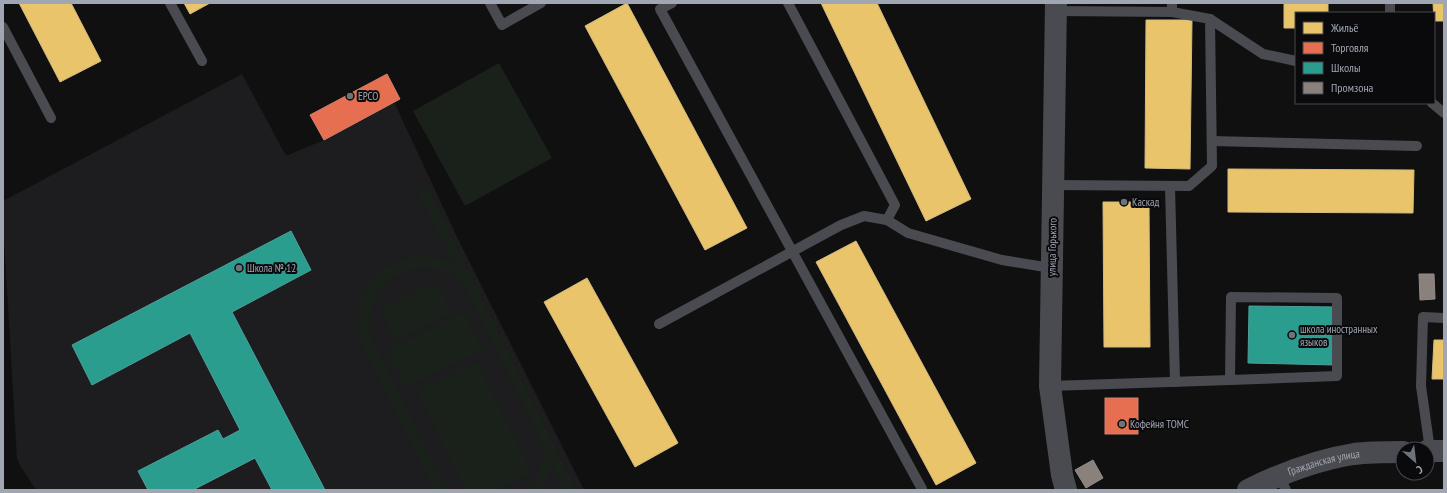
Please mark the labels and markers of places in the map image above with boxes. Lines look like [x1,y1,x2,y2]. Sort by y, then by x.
place label: ЕРСО [358,89,378,103]
marker: ЕРСО [345,91,355,101]
place label: Каскад [1132,195,1159,209]
marker: Каскад [1119,197,1129,207]
place label: Школа № 12 [247,261,296,275]
marker: Школа № 12 [234,263,244,273]
place label: школа иностранных языков [1300,322,1378,349]
marker: школа иностранных языков [1287,330,1297,340]
place label: Кофейня ТОМС [1130,417,1189,431]
marker: Кофейня ТОМС [1117,419,1127,429]

